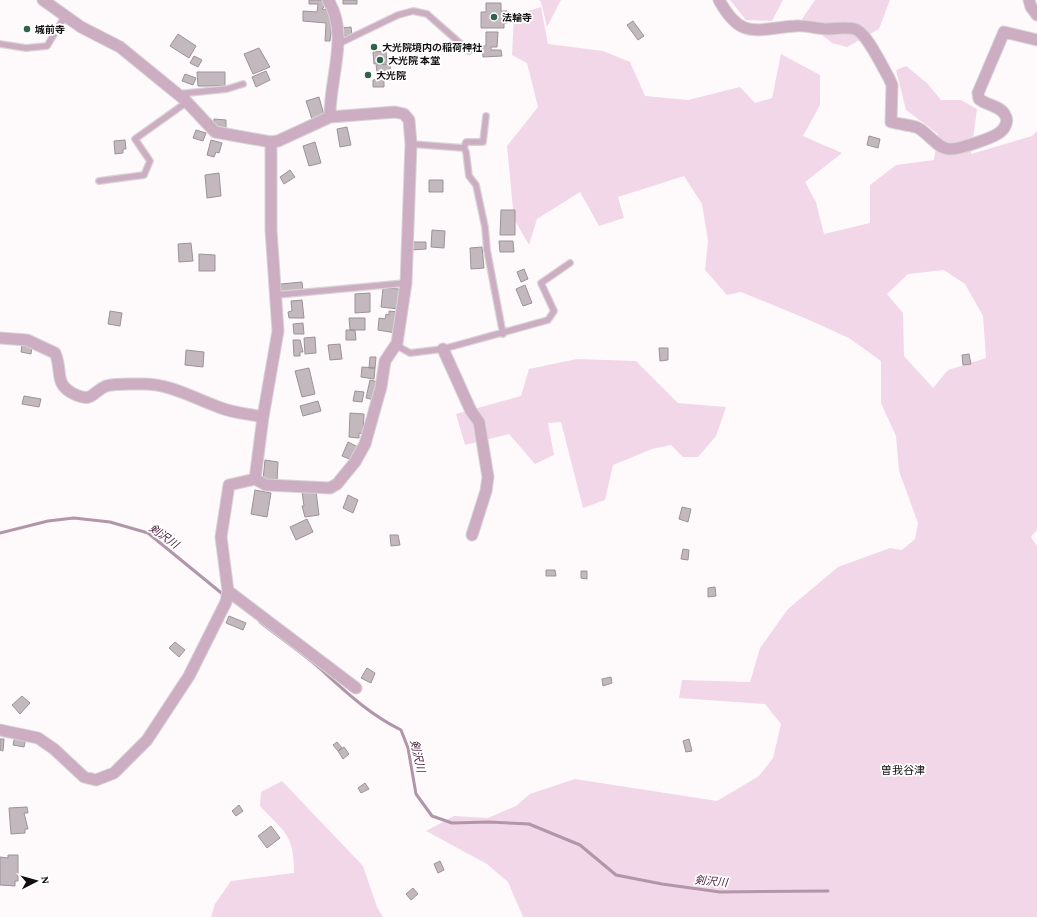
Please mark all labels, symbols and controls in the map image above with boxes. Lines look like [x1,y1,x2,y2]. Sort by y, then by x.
marker: 法輪寺 [489,12,499,22]
place label: 法輪寺 [502,12,532,23]
marker: 城前寺 [22,24,32,34]
place label: 城前寺 [35,24,65,35]
marker: 大光院境内の稲荷神社 [369,42,379,52]
place label: 大光院境内の稲荷神社 [382,42,483,53]
marker: 大光院 本堂 [375,55,385,65]
place label: 大光院 本堂 [388,55,440,66]
marker: 大光院 [363,70,373,80]
place label: 大光院 [376,70,406,81]
water label: 剣沢川 [147,522,182,551]
water label: 剣沢川 [408,739,428,774]
district label: 曽我谷津 [881,764,925,776]
north arrow [16,861,56,901]
water label: 剣沢川 [694,874,729,889]
text: N [40,876,52,885]

